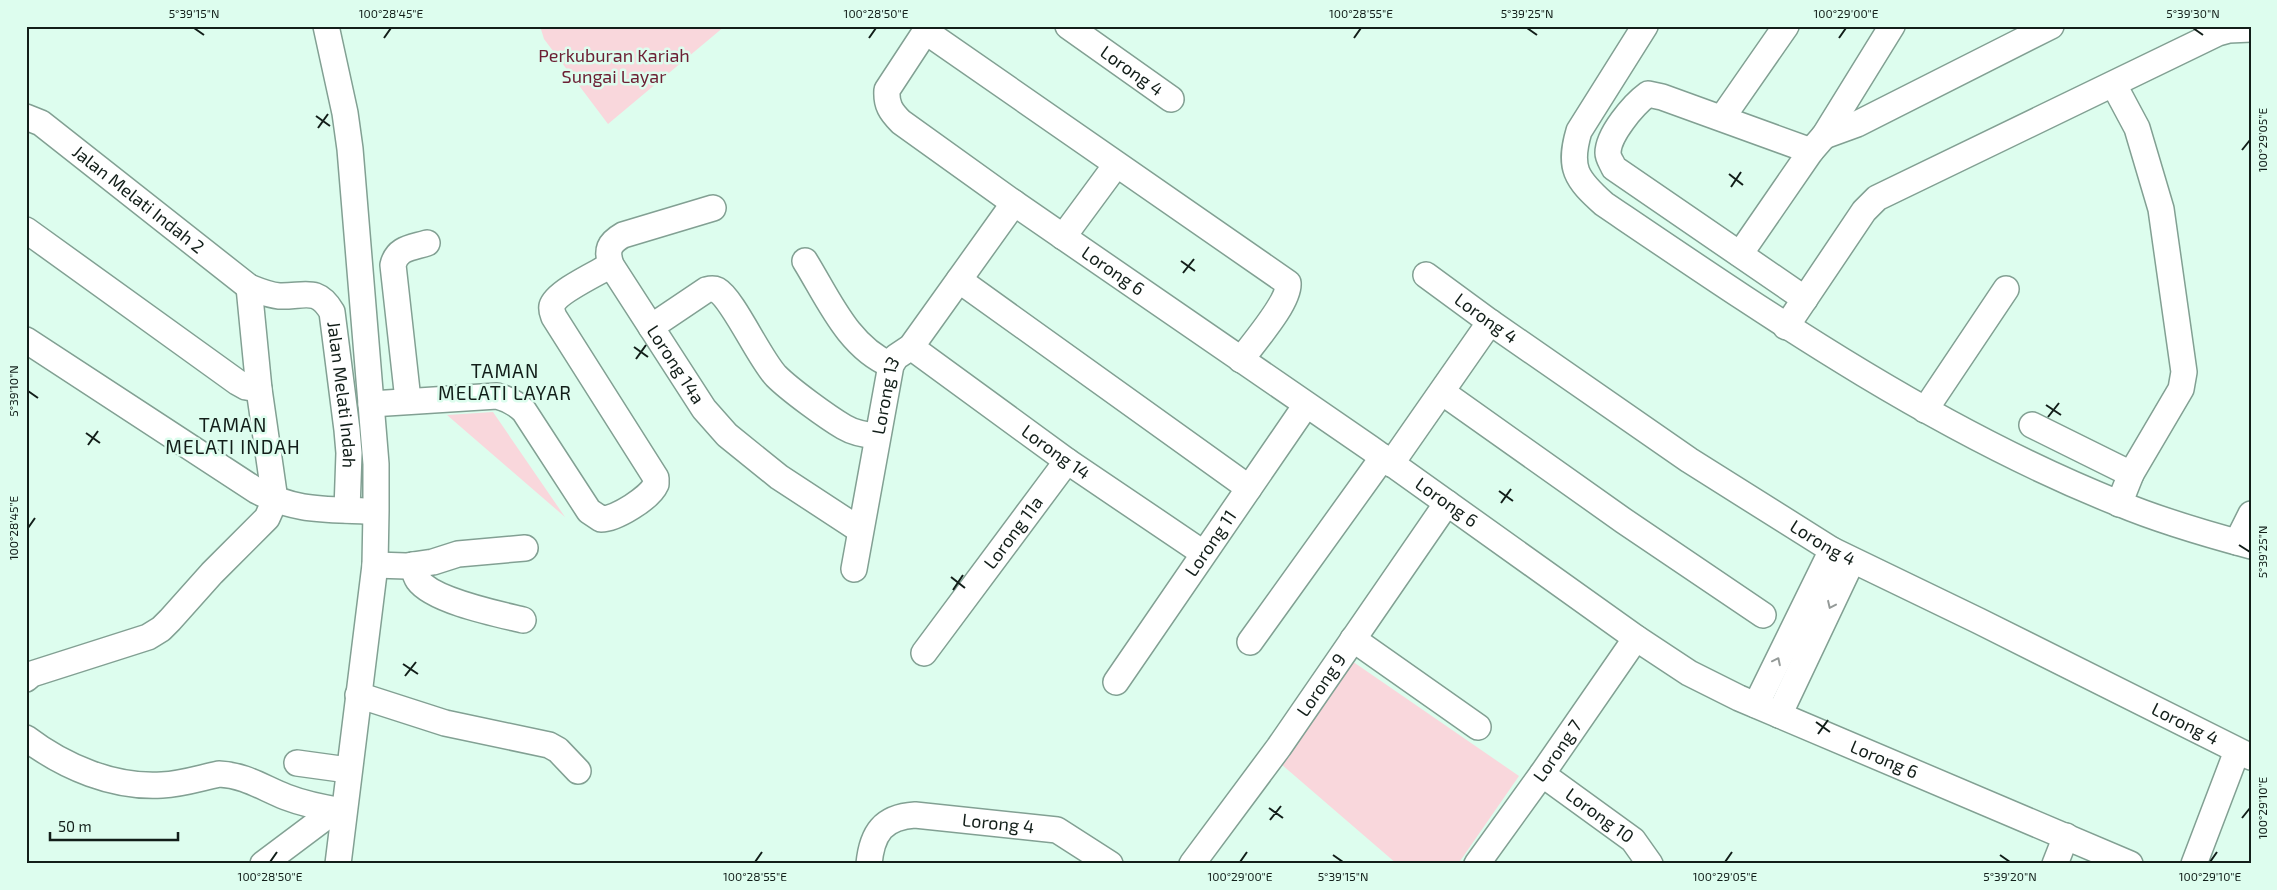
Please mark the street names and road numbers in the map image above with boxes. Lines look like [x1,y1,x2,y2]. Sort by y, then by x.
street label: Lorong 4 [1096,40,1168,100]
street label: Jalan Melati Indah 2 [69,140,209,258]
street label: Lorong 6 [1078,241,1149,300]
street label: Lorong 4 [1451,288,1522,348]
street label: Jalan Melati Indah [323,320,361,469]
street label: Lorong 14a [643,321,710,408]
street label: Lorong 13 [867,352,904,436]
street label: Lorong 14 [1018,419,1095,484]
street label: Lorong 6 [1412,472,1483,532]
street label: Lorong 11a [978,491,1047,573]
street label: Lorong 11 [1180,506,1241,580]
street label: Lorong 4 [1786,514,1859,570]
street label: Lorong 9 [1291,649,1350,720]
street label: Lorong 4 [2148,697,2223,749]
street label: Lorong 7 [1528,715,1586,786]
street label: Lorong 6 [1847,735,1922,783]
street label: Lorong 10 [1562,783,1639,847]
street label: Lorong 4 [961,808,1035,838]

